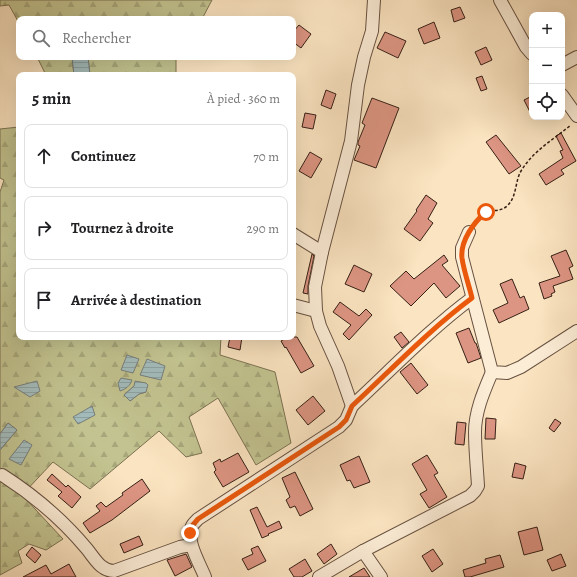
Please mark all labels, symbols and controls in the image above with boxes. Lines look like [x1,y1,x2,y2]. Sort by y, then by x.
map controls [529,12,565,120]
button: + [529,12,565,48]
search box [16,16,296,60]
icon: search [30,27,52,49]
text: Rechercher [62,28,131,48]
button: − [529,48,565,84]
button: locate [529,84,565,120]
text: 5 min [32,87,71,110]
text: À pied · 360 m [207,90,280,107]
icon: ahead [33,145,55,167]
text: Continuez [71,146,136,166]
text: 70 m [253,148,279,165]
route start [477,203,495,221]
icon: right [33,217,55,239]
text: Tournez à droite [71,218,174,238]
text: 290 m [247,220,279,237]
icon: arrive [33,289,55,311]
text: Arrivée à destination [71,290,202,310]
route end [181,524,199,542]

